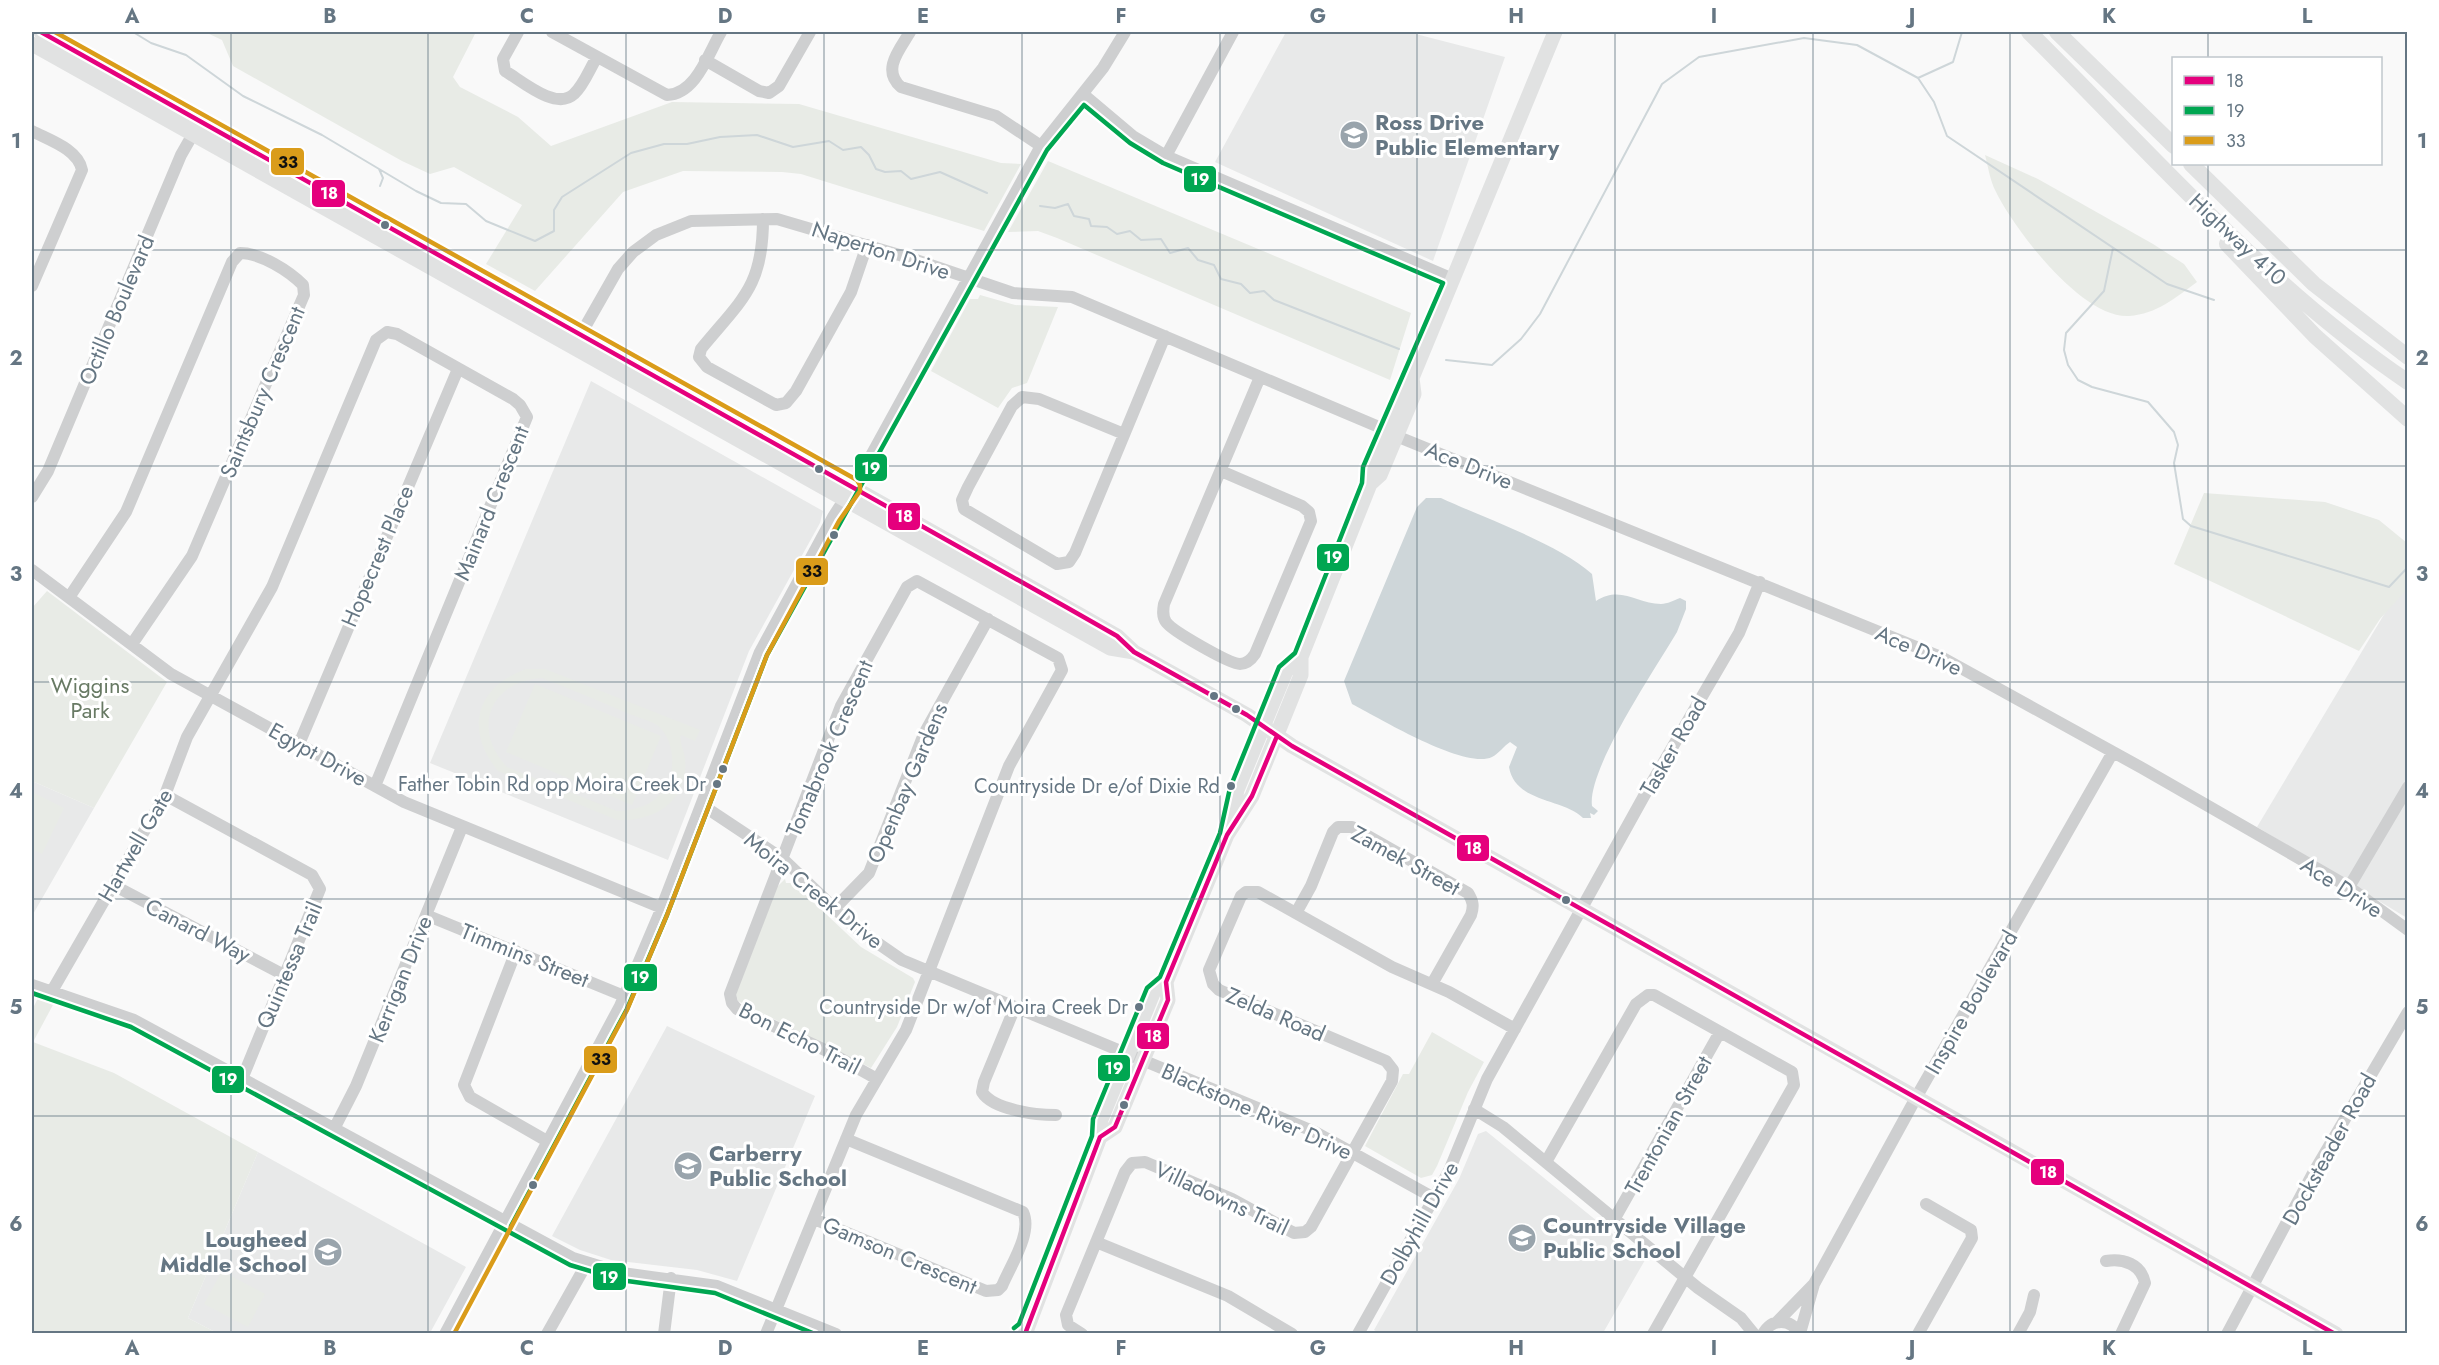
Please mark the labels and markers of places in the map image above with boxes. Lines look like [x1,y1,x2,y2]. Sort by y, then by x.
place label: Ross Drive Public Elementary [1375,106,1560,163]
school or university icon: Ross Drive Public Elementary [1338,119,1370,151]
unlabelled marker [379,219,391,231]
unlabelled marker [813,463,825,475]
unlabelled marker [828,529,840,541]
unlabelled marker [1208,690,1220,702]
unlabelled marker [1230,703,1242,715]
unlabelled marker [717,763,729,775]
place label: Father Tobin Rd opp Moira Creek Dr [398,770,706,799]
place label: Countryside Dr e/of Dixie Rd [974,772,1220,801]
marker: Father Tobin Rd opp Moira Creek Dr [711,778,723,790]
marker: Countryside Dr e/of Dixie Rd [1225,780,1237,792]
unlabelled marker [1560,894,1572,906]
place label: Countryside Dr w/of Moira Creek Dr [819,993,1128,1022]
marker: Countryside Dr w/of Moira Creek Dr [1133,1001,1145,1013]
unlabelled marker [1118,1099,1130,1111]
place label: Carberry Public School [709,1137,847,1194]
school or university icon: Carberry Public School [672,1150,704,1182]
unlabelled marker [527,1179,539,1191]
place label: Countryside Village Public School [1543,1209,1746,1266]
school or university icon: Countryside Village Public School [1506,1222,1538,1254]
place label: Lougheed Middle School [160,1223,307,1280]
school or university icon: Lougheed Middle School [312,1236,344,1268]

